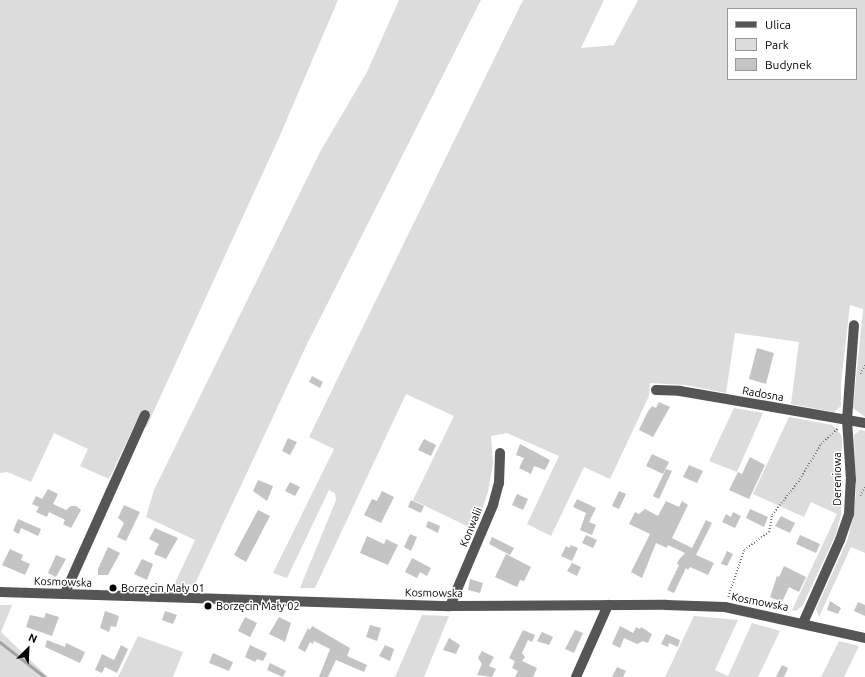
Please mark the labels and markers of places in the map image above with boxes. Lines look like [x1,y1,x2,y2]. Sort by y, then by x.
place label: Borzęcin Mały 01 [121,581,205,595]
marker: Borzęcin Mały 01 [108,583,118,593]
place label: Borzęcin Mały 02 [216,599,300,613]
marker: Borzęcin Mały 02 [203,601,213,611]

